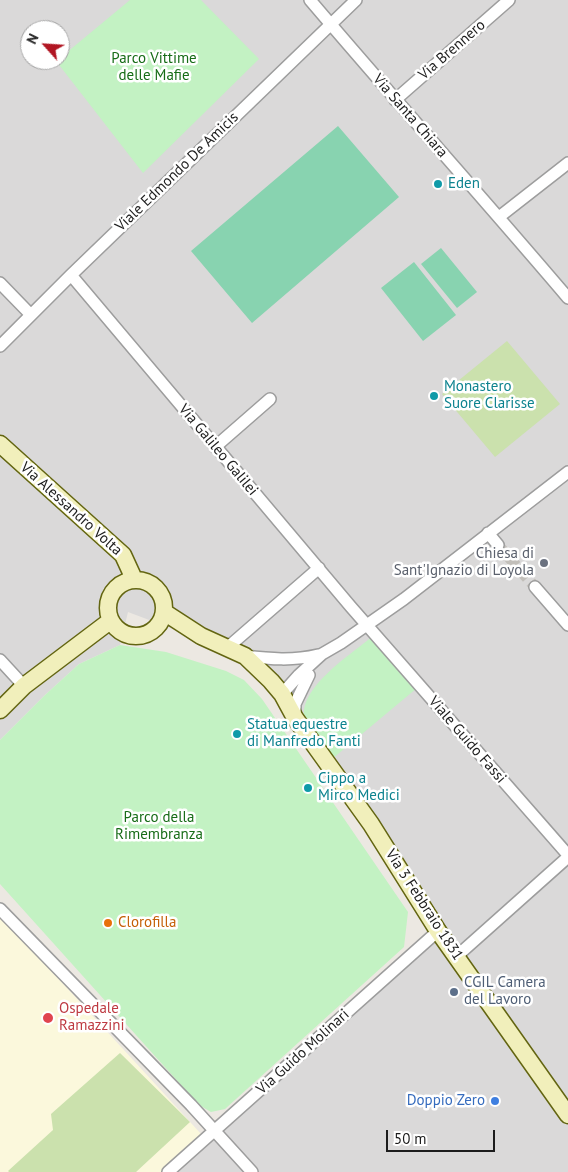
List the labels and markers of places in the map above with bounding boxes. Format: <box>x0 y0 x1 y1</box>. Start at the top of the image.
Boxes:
place label: Eden <box>448 175 480 193</box>
marker: Eden <box>432 178 444 190</box>
place label: Monastero Suore Clarisse <box>444 378 535 413</box>
marker: Monastero Suore Clarisse <box>428 390 440 402</box>
place label: Chiesa di Sant'Ignazio di Loyola <box>394 545 534 580</box>
marker: Chiesa di Sant'Ignazio di Loyola <box>538 557 550 569</box>
place label: Statua equestre di Manfredo Fanti <box>247 716 361 751</box>
marker: Statua equestre di Manfredo Fanti <box>231 728 243 740</box>
place label: Cippo a Mirco Medici <box>318 770 400 805</box>
marker: Cippo a Mirco Medici <box>302 782 314 794</box>
place label: Clorofilla <box>118 914 176 932</box>
marker: Clorofilla <box>102 917 114 929</box>
place label: CGIL Camera del Lavoro <box>464 974 546 1009</box>
marker: CGIL Camera del Lavoro <box>448 986 460 998</box>
place label: Ospedale Ramazzini <box>59 1000 124 1035</box>
marker: Ospedale Ramazzini <box>41 1011 55 1025</box>
place label: Doppio Zero <box>407 1092 485 1110</box>
marker: Doppio Zero <box>489 1095 501 1107</box>

